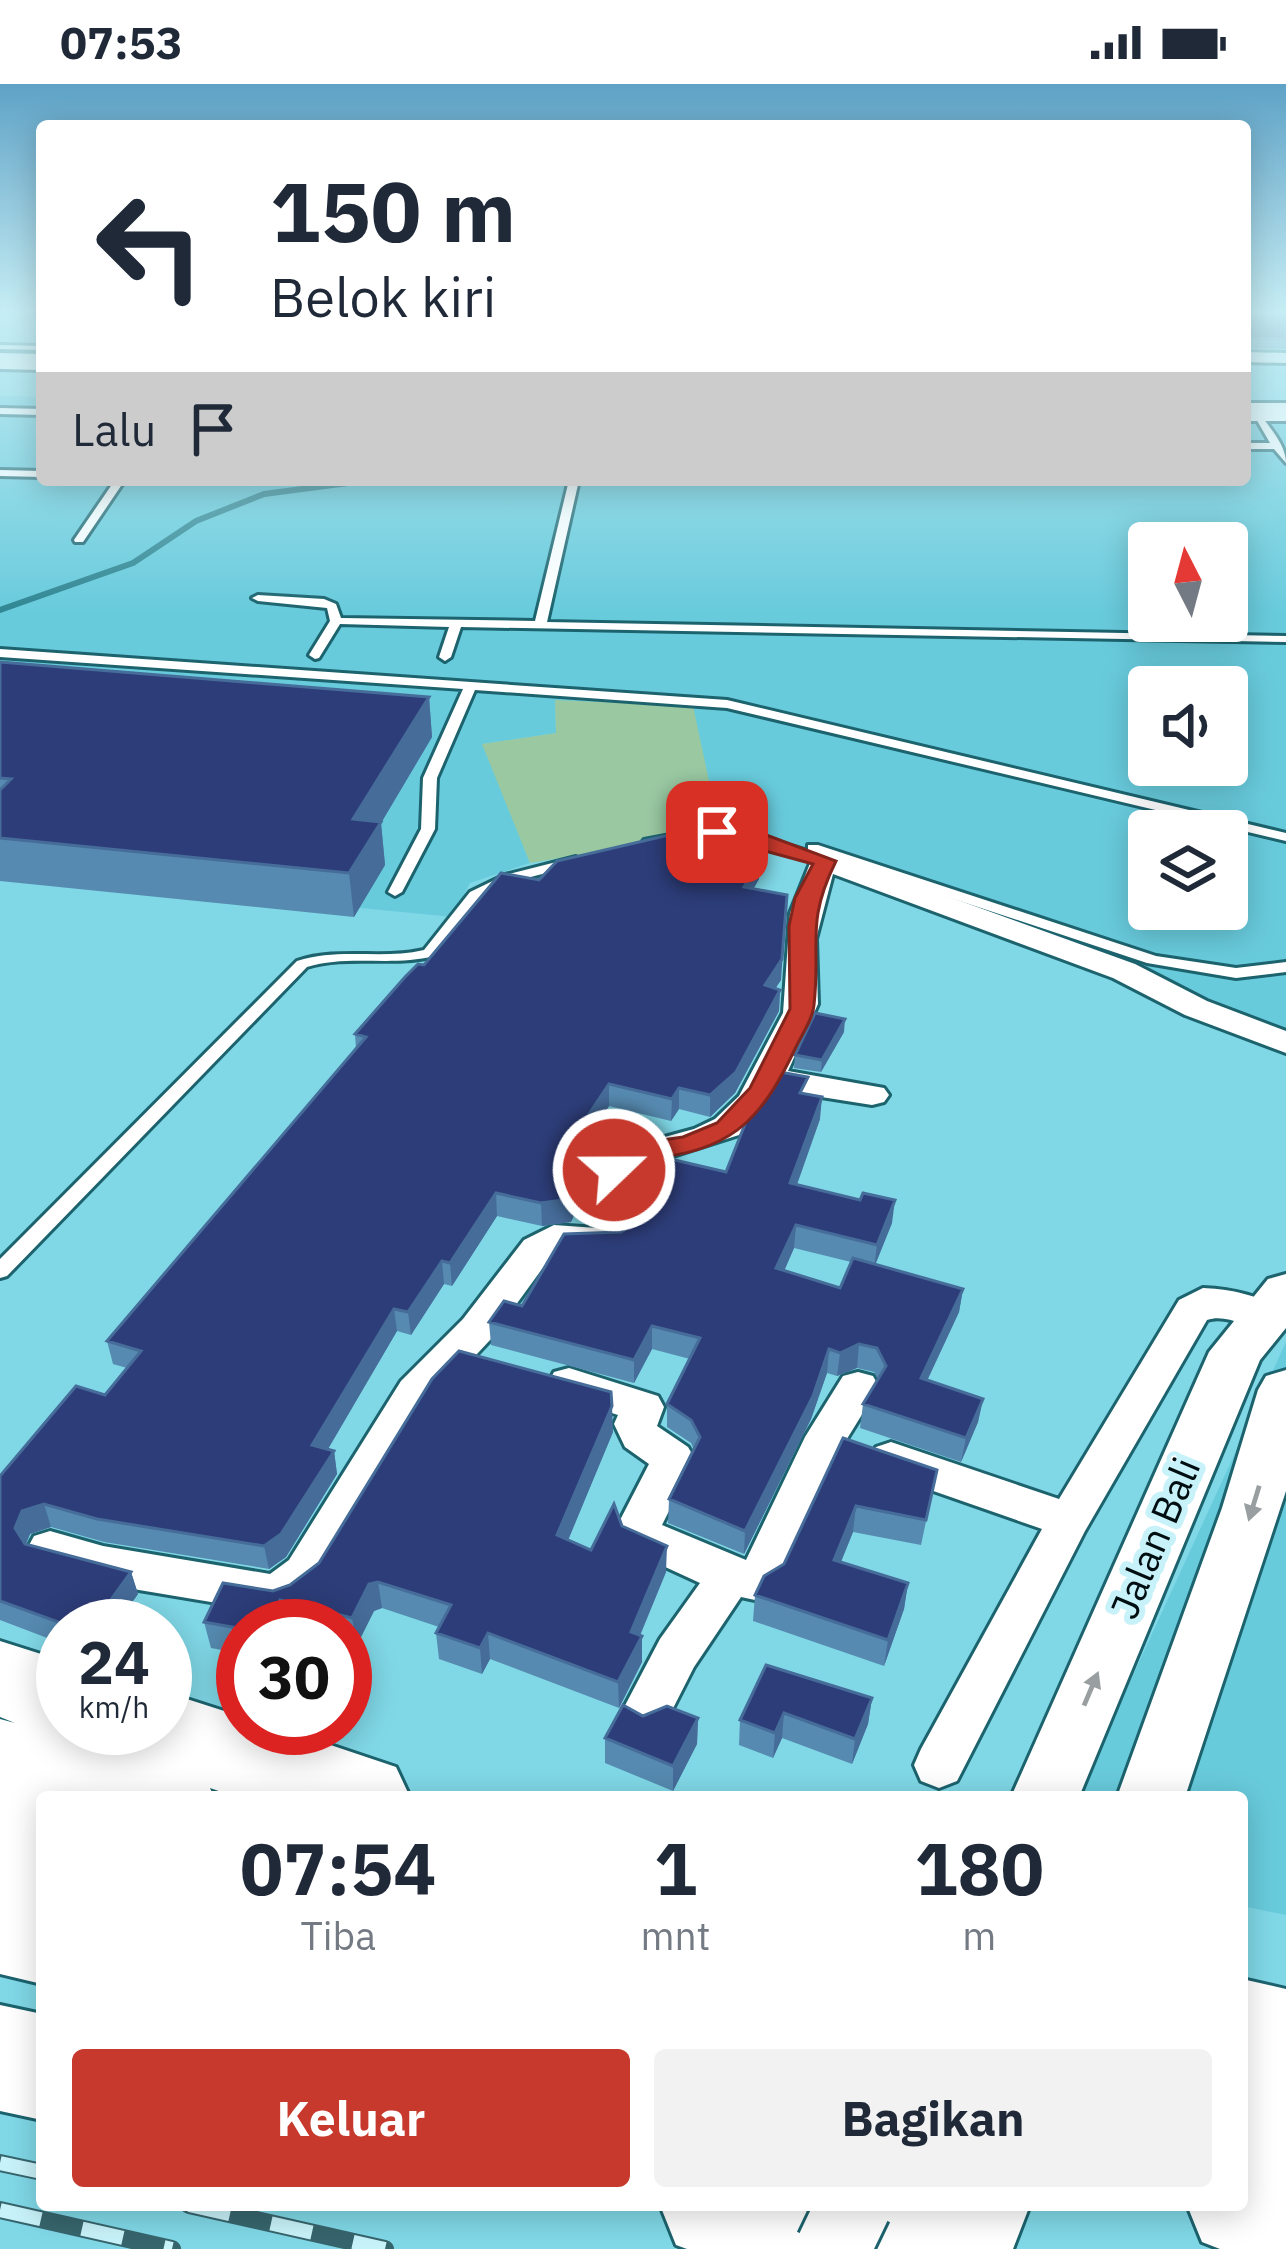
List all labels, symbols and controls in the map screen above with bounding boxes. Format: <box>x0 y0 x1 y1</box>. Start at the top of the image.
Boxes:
text: 07:53 <box>60 13 183 71</box>
text: 150 m <box>270 156 516 265</box>
icon: left <box>72 168 228 324</box>
text: Belok kiri <box>270 262 496 332</box>
icon: arrive <box>180 396 246 462</box>
text: Lalu <box>72 400 156 458</box>
north arrow <box>1128 522 1248 642</box>
map controls <box>1128 522 1248 930</box>
button: sound <box>1128 666 1248 786</box>
pin <box>666 781 768 883</box>
icon: arrive <box>684 799 750 865</box>
button: layers <box>1128 810 1248 930</box>
position arrow <box>551 1107 677 1233</box>
street label: Jalan Bali <box>1098 1450 1211 1626</box>
one-way arrow <box>1243 1485 1262 1522</box>
speed limit sign: 30 <box>216 1599 372 1755</box>
text: 24 <box>78 1622 150 1701</box>
one-way arrow <box>1081 1672 1101 1707</box>
text: km/h <box>79 1687 149 1726</box>
text: 07:54 <box>240 1821 437 1915</box>
text: 1 <box>654 1821 697 1915</box>
text: 180 <box>914 1821 1044 1915</box>
text: Tiba <box>301 1910 376 1961</box>
text: mnt <box>641 1910 710 1961</box>
text: m <box>962 1910 996 1961</box>
button: Keluar <box>72 2049 630 2187</box>
button: Bagikan <box>654 2049 1212 2187</box>

